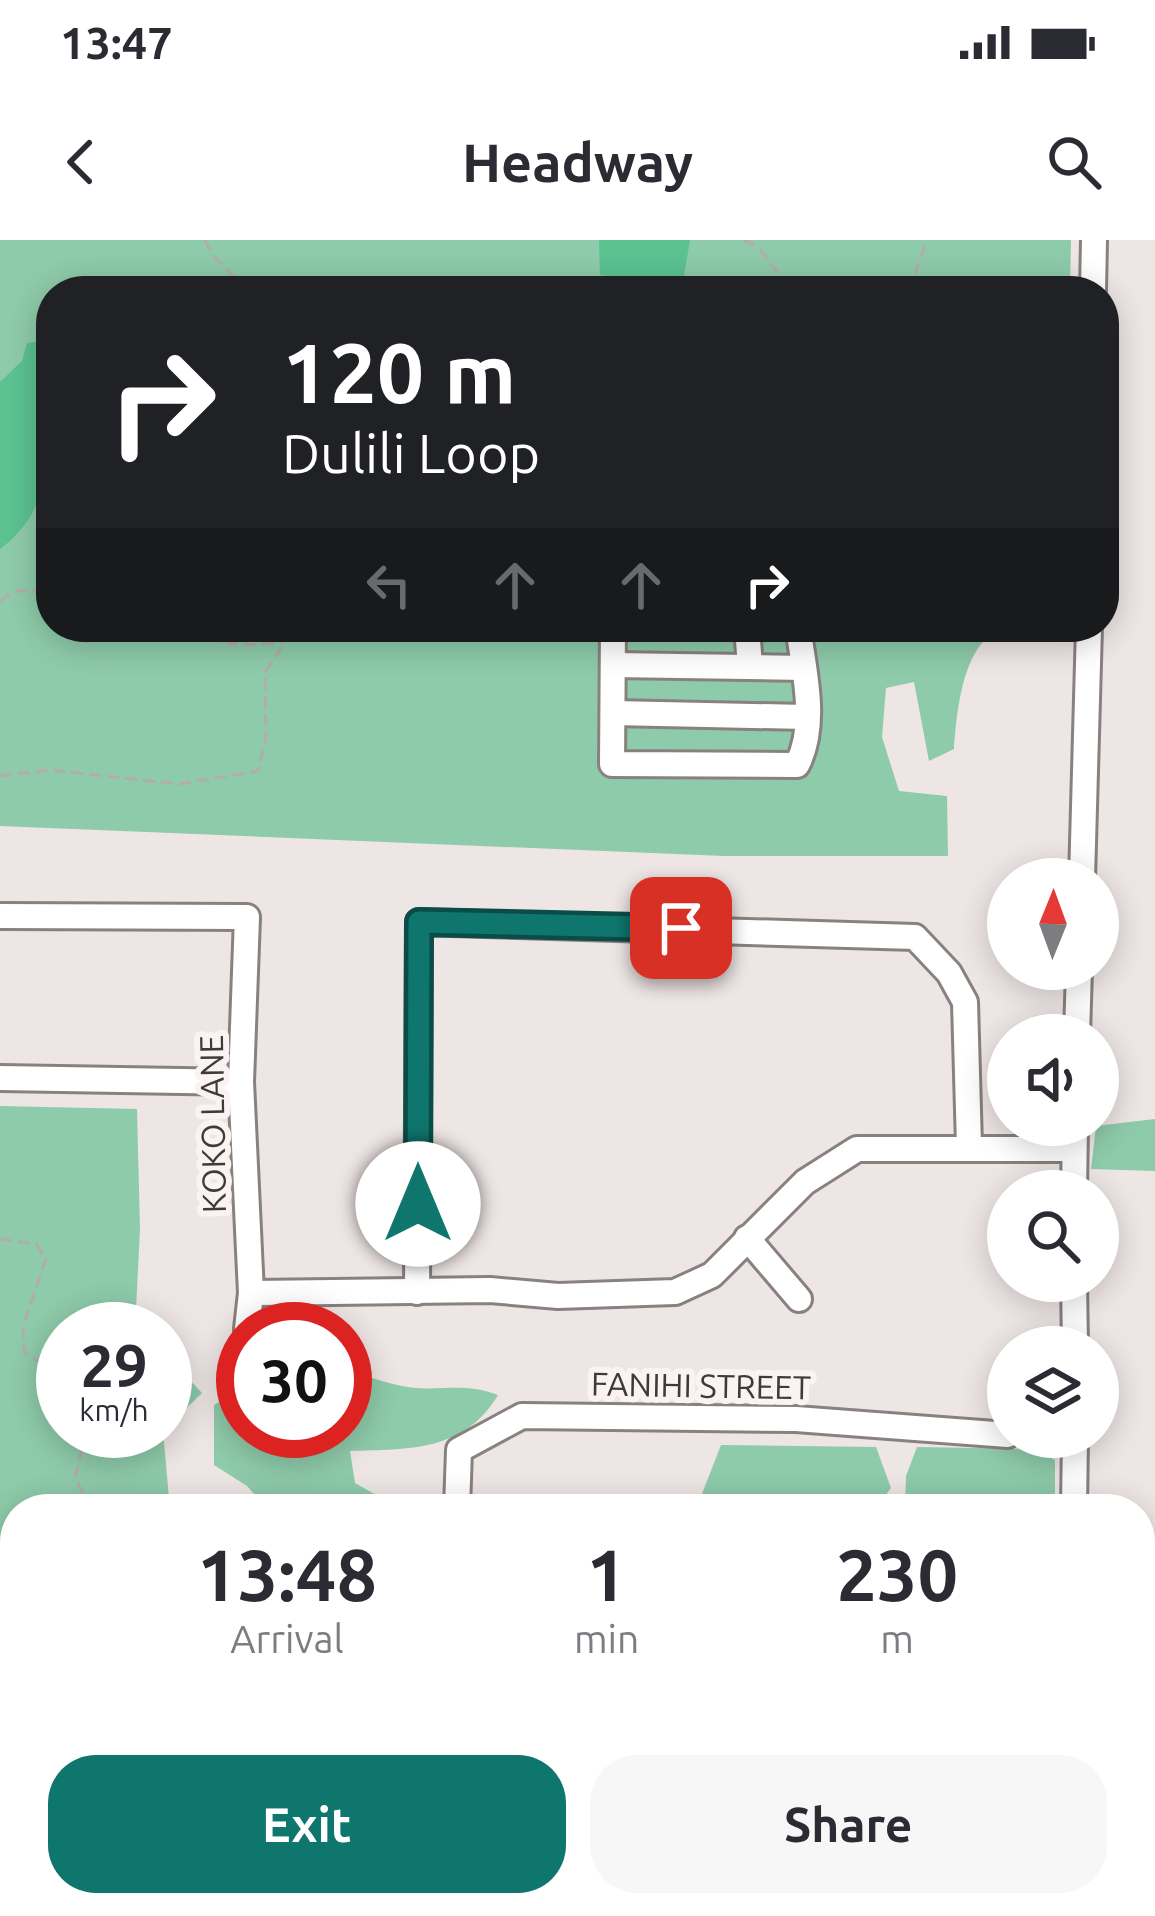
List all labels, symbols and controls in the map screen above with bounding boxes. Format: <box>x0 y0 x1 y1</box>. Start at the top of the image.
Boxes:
text: 13:47 <box>60 17 173 68</box>
icon: back <box>48 129 114 195</box>
icon: search <box>1041 129 1107 195</box>
text: Headway <box>462 132 693 192</box>
icon: right <box>84 324 240 480</box>
text: 120 m <box>282 325 516 419</box>
text: Dulili Loop <box>282 423 540 483</box>
icon: left <box>356 552 422 618</box>
icon: ahead <box>482 552 548 618</box>
icon: ahead <box>608 552 674 618</box>
icon: right <box>734 552 800 618</box>
north arrow <box>987 858 1119 990</box>
map controls <box>987 858 1119 1458</box>
pin <box>630 877 732 979</box>
icon: arrive <box>648 895 714 961</box>
button: sound <box>987 1014 1119 1146</box>
street label: KOKO LANE <box>192 1035 232 1213</box>
position arrow <box>355 1141 481 1267</box>
button: search <box>987 1170 1119 1302</box>
speed limit sign: 30 <box>216 1302 372 1458</box>
button: layers <box>987 1326 1119 1458</box>
text: 29 <box>80 1331 148 1398</box>
street label: FANIHI STREET <box>591 1365 811 1405</box>
text: km/h <box>79 1393 149 1427</box>
text: 13:48 <box>197 1534 377 1615</box>
text: 1 <box>586 1534 627 1615</box>
text: 230 <box>836 1534 958 1615</box>
text: Arrival <box>230 1617 344 1660</box>
text: min <box>574 1617 639 1660</box>
text: m <box>880 1617 914 1660</box>
button: Exit <box>48 1755 566 1893</box>
button: Share <box>590 1755 1107 1893</box>

